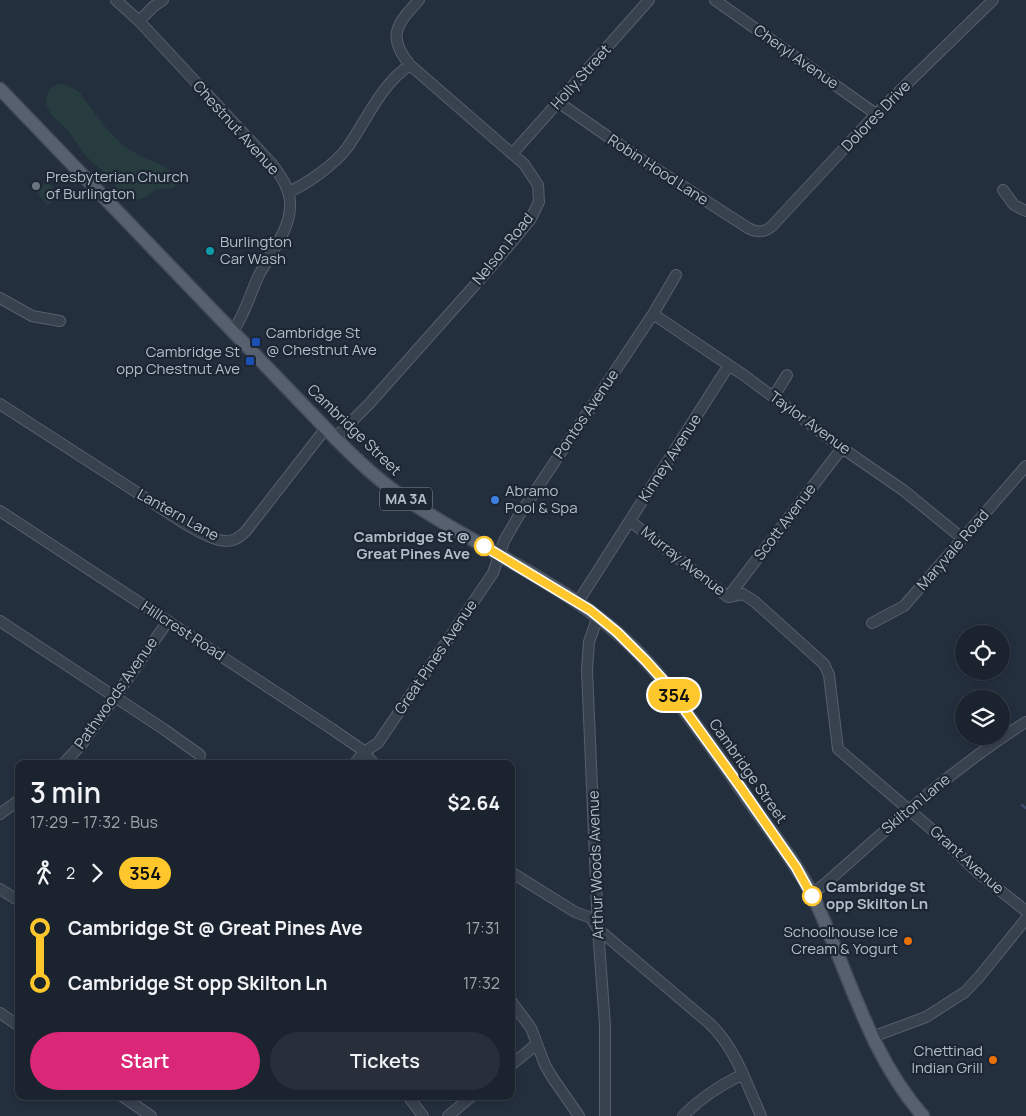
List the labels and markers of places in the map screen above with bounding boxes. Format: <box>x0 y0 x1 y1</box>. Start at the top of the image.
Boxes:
place label: Presbyterian Church of Burlington <box>46 166 189 204</box>
marker: Presbyterian Church of Burlington <box>30 180 42 192</box>
place label: Burlington Car Wash <box>220 231 292 269</box>
marker: Burlington Car Wash <box>204 245 216 257</box>
place label: Cambridge St @ Chestnut Ave <box>266 322 377 360</box>
marker: Cambridge St @ Chestnut Ave <box>250 336 262 348</box>
place label: Cambridge St opp Chestnut Ave <box>116 341 240 379</box>
marker: Cambridge St opp Chestnut Ave <box>244 355 256 367</box>
place label: Abramo Pool & Spa <box>505 480 578 518</box>
marker: Abramo Pool & Spa <box>489 494 501 506</box>
place label: Cambridge St @ Great Pines Ave <box>354 526 470 564</box>
marker: Cambridge St @ Great Pines Ave <box>474 536 494 556</box>
place label: Cambridge St opp Skilton Ln <box>826 876 928 914</box>
marker: Cambridge St opp Skilton Ln <box>802 886 822 906</box>
place label: Schoolhouse Ice Cream & Yogurt <box>784 921 898 959</box>
marker: Schoolhouse Ice Cream & Yogurt <box>902 935 914 947</box>
place label: Chettinad Indian Grill <box>912 1040 983 1078</box>
marker: Chettinad Indian Grill <box>987 1054 999 1066</box>

